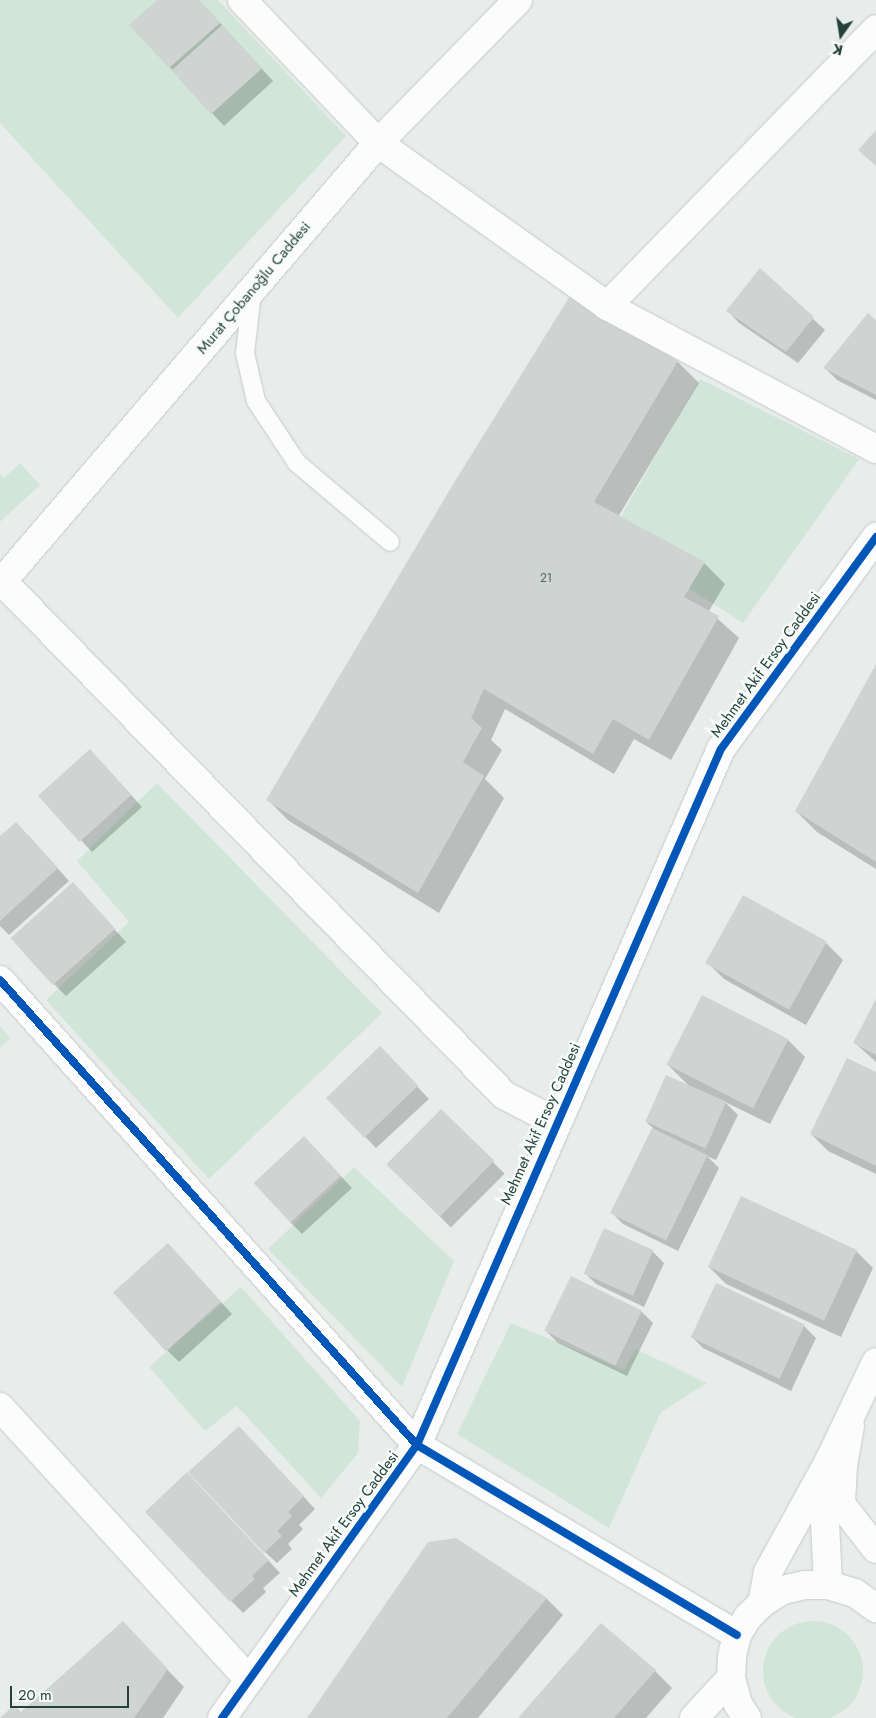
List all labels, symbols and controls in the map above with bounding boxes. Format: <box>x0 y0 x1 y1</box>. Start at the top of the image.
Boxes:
north arrow <box>816 10 866 60</box>
text: K <box>831 39 845 60</box>
street label: Murat Çobanoğlu Caddesi <box>193 218 315 358</box>
house number: 21 <box>540 572 552 586</box>
street label: Mehmet Akif Ersoy Caddesi <box>707 589 825 741</box>
street label: Mehmet Akif Ersoy Caddesi <box>497 1040 585 1208</box>
street label: Mehmet Akif Ersoy Caddesi <box>285 1448 403 1600</box>
scale bar <box>12 1676 131 1708</box>
text: 20 m <box>18 1684 52 1706</box>

